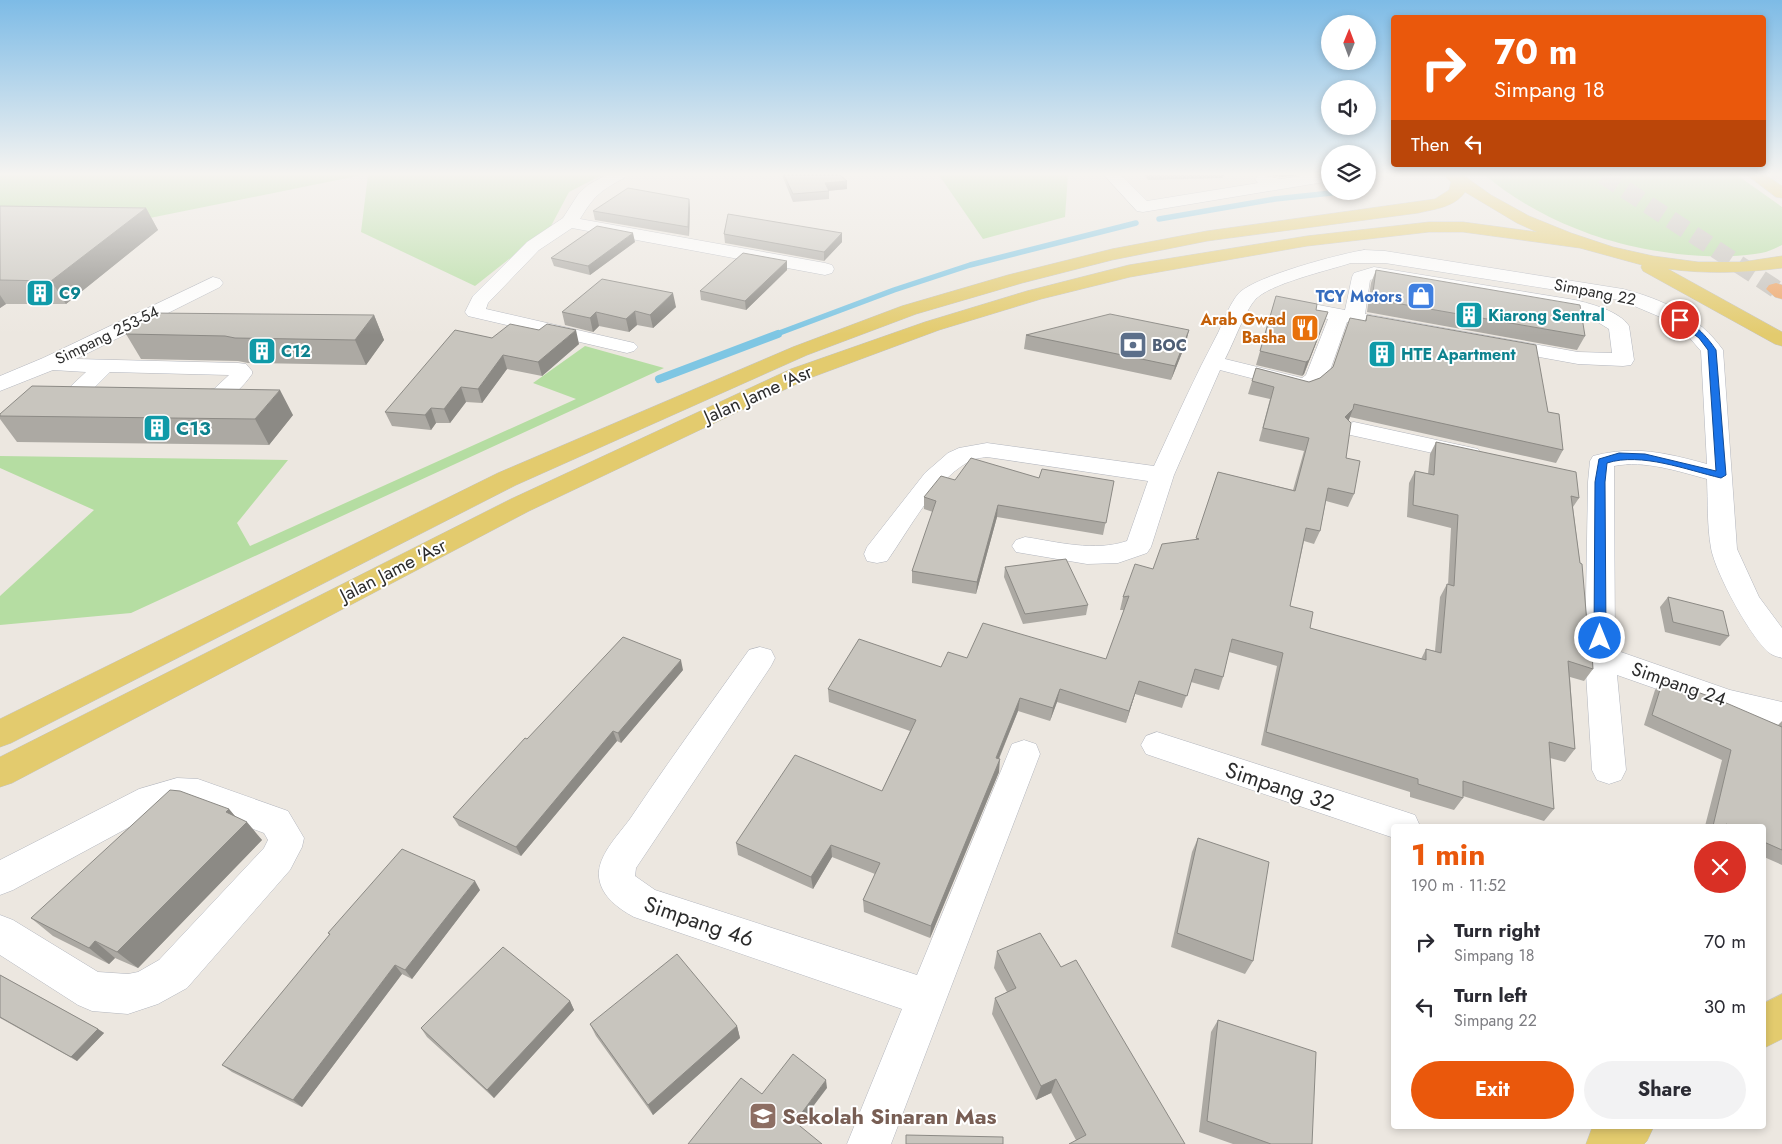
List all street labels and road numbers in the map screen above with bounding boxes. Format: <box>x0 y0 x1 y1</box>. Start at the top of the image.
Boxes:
street label: Simpang 22 <box>1552 273 1638 311</box>
street label: Simpang 253-54 <box>51 300 163 370</box>
street label: Jalan Jame 'Asr <box>697 358 817 431</box>
street label: Jalan Jame 'Asr <box>332 531 451 610</box>
street label: Simpang 24 <box>1628 655 1730 713</box>
street label: Simpang 32 <box>1221 753 1339 819</box>
street label: Simpang 46 <box>640 887 758 955</box>

